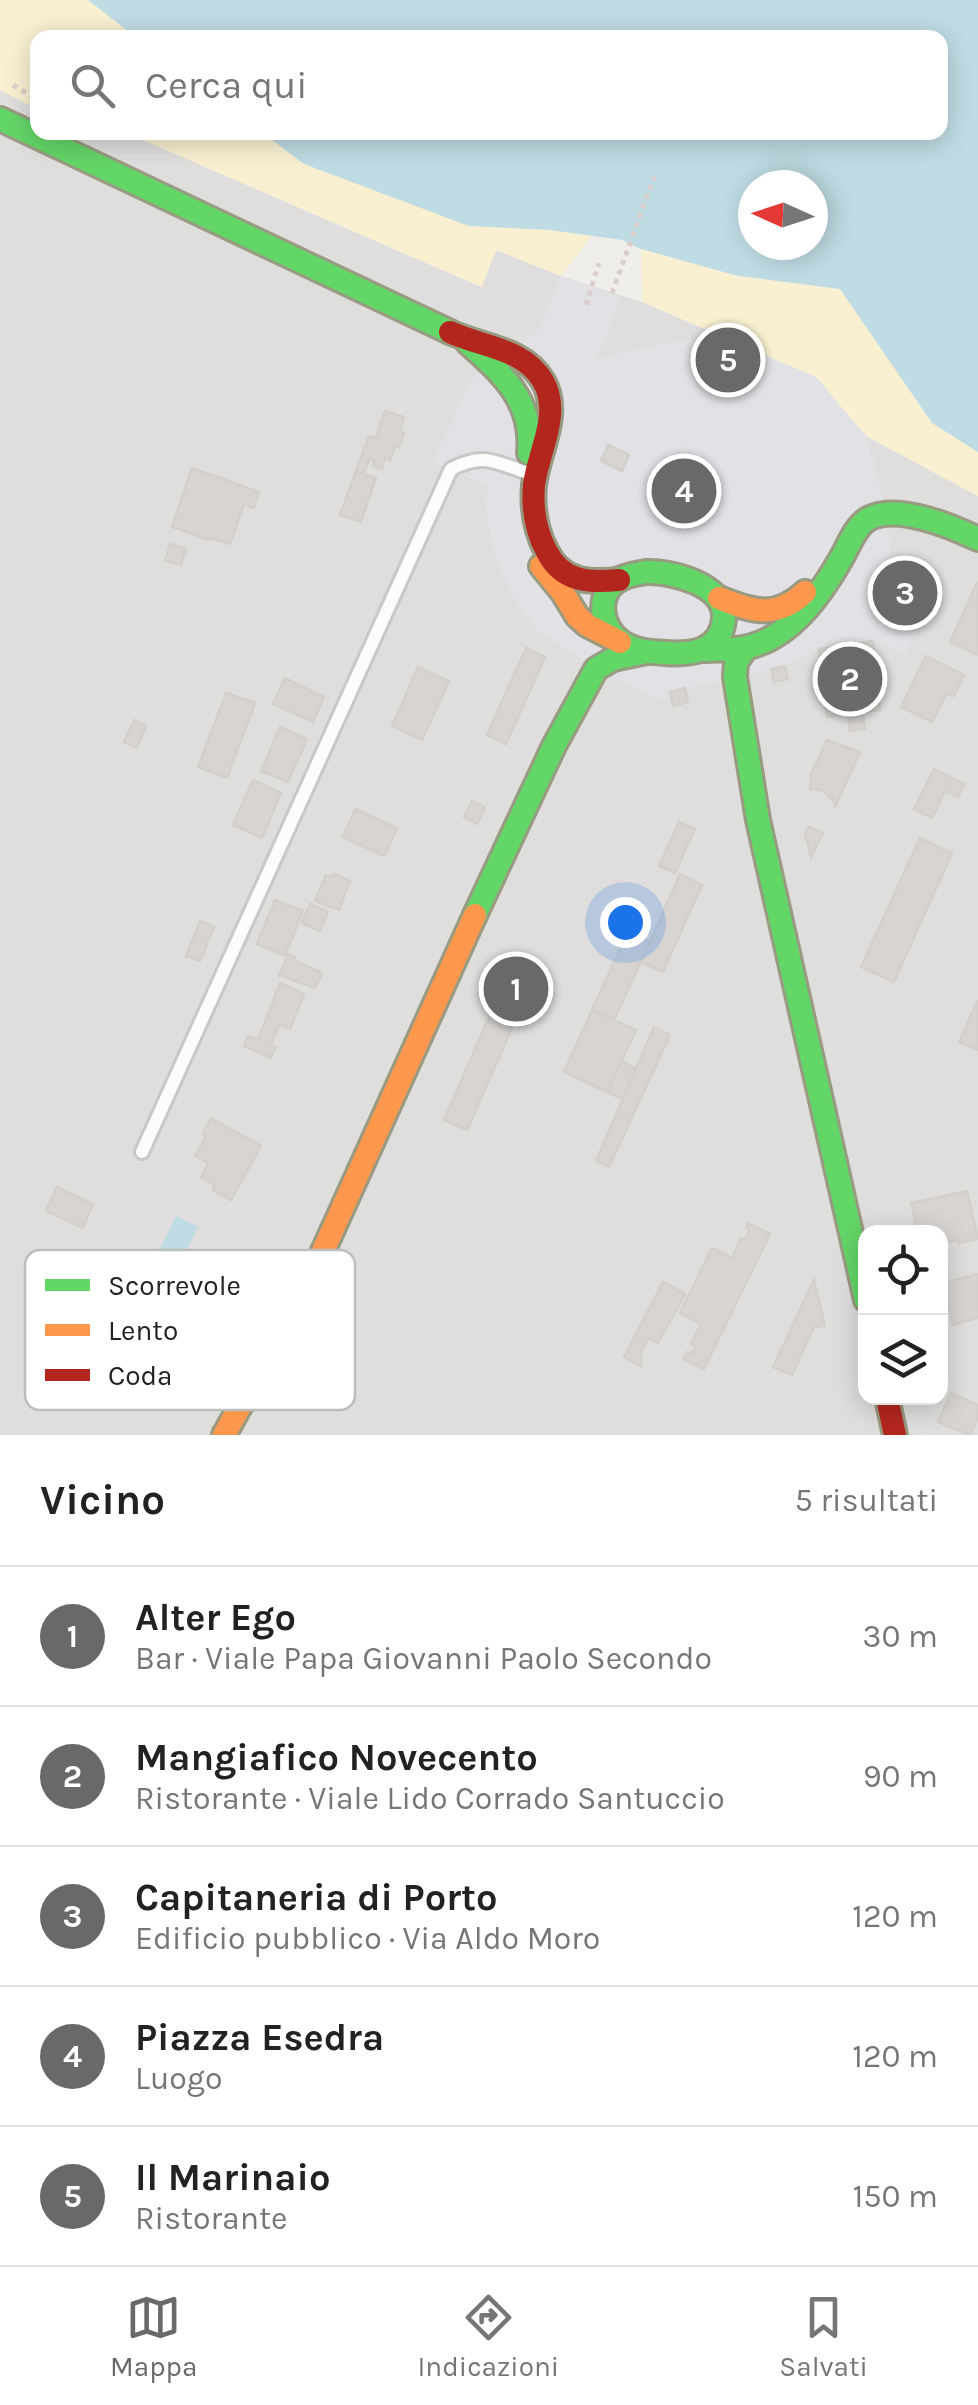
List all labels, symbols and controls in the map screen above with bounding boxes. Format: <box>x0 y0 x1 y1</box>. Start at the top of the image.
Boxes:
search box <box>30 30 948 140</box>
icon: search <box>65 58 120 113</box>
text: Cerca qui <box>145 63 308 108</box>
north arrow <box>738 170 828 260</box>
pin: 5 <box>696 322 760 398</box>
pin: 4 <box>652 454 716 528</box>
pin: 3 <box>872 556 938 630</box>
pin: 2 <box>818 642 882 716</box>
your location <box>600 897 651 948</box>
pin: 1 <box>484 952 548 1026</box>
map controls <box>858 1225 948 1405</box>
button: locate <box>858 1225 948 1315</box>
legend <box>25 1250 355 1410</box>
text: Scorrevole <box>108 1269 241 1302</box>
text: Lento <box>108 1314 178 1347</box>
button: layers <box>858 1315 948 1405</box>
text: Coda <box>108 1359 172 1392</box>
text: Vicino <box>40 1475 165 1525</box>
text: 5 risultati <box>795 1482 938 1519</box>
text: Alter Ego <box>135 1595 296 1640</box>
text: 1 <box>67 1618 78 1655</box>
text: 30 m <box>863 1618 938 1655</box>
text: Bar · Viale Papa Giovanni Paolo Secondo <box>135 1640 712 1677</box>
text: Mangiafico Novecento <box>135 1735 538 1780</box>
text: 2 <box>63 1758 82 1795</box>
text: 90 m <box>863 1758 938 1795</box>
text: Ristorante · Viale Lido Corrado Santuccio <box>135 1780 725 1817</box>
text: Capitaneria di Porto <box>135 1875 498 1920</box>
text: 3 <box>63 1898 82 1935</box>
text: 120 m <box>852 1898 938 1935</box>
text: Edificio pubblico · Via Aldo Moro <box>135 1920 600 1957</box>
text: Piazza Esedra <box>135 2015 384 2060</box>
text: 4 <box>63 2038 82 2075</box>
text: 120 m <box>852 2038 938 2075</box>
text: Luogo <box>135 2060 222 2097</box>
text: Il Marinaio <box>135 2155 330 2200</box>
text: 5 <box>63 2178 82 2215</box>
text: 150 m <box>853 2178 938 2215</box>
text: Ristorante <box>135 2200 287 2237</box>
tab: Mappa <box>110 2290 197 2383</box>
tab: Indicazioni <box>417 2290 559 2383</box>
tab: Salvati <box>779 2290 868 2383</box>

